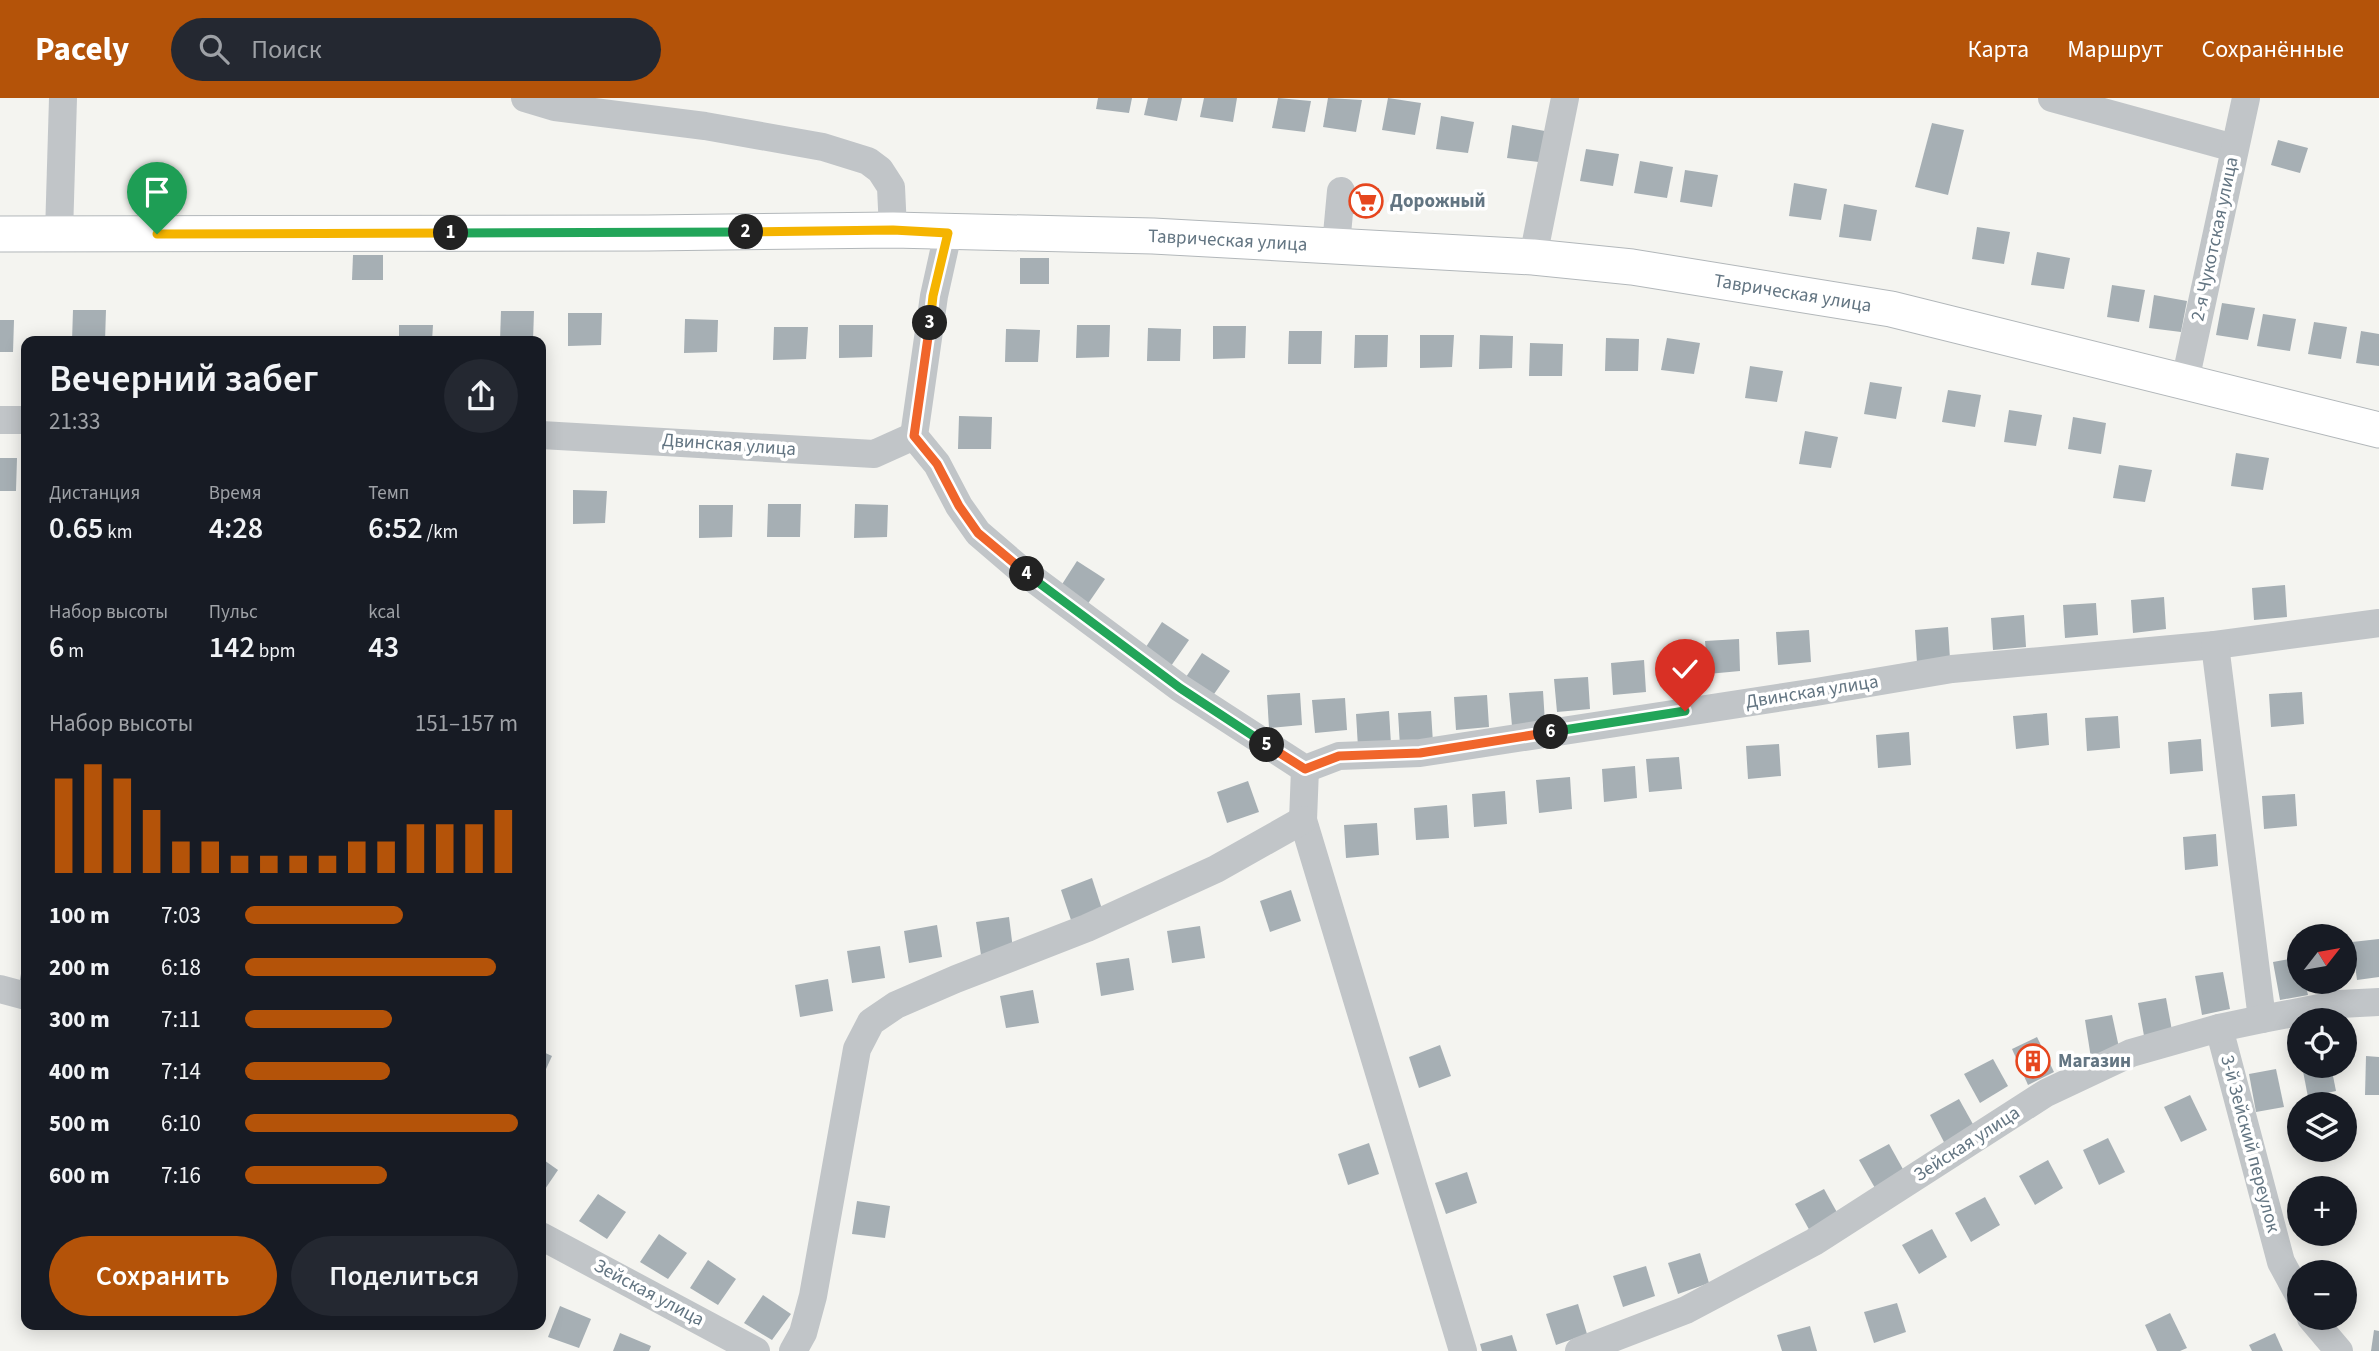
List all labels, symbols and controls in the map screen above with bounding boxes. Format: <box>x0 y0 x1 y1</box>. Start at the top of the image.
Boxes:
search box <box>171 18 661 81</box>
text: Pacely <box>35 26 129 73</box>
icon: search <box>195 30 233 68</box>
text: Поиск <box>251 31 322 68</box>
text: Карта <box>1968 32 2029 67</box>
text: Маршрут <box>2067 32 2163 67</box>
text: Сохранённые <box>2201 32 2344 67</box>
street label: 2-я Чукотская улица <box>2184 154 2246 324</box>
pin <box>127 162 187 234</box>
icon: arrive <box>138 173 176 211</box>
supermarket icon: Дорожный <box>1347 182 1385 220</box>
place label: Дорожный <box>1390 188 1486 215</box>
pin: 2 <box>728 214 764 250</box>
pin: 1 <box>434 216 468 250</box>
text: 2 <box>740 218 751 245</box>
text: 1 <box>445 219 456 246</box>
street label: Таврическая улица <box>1148 222 1308 258</box>
street label: Таврическая улица <box>1712 267 1874 319</box>
pin: 3 <box>912 306 948 341</box>
text: 3 <box>924 309 935 336</box>
text: Вечерний забег <box>49 352 318 406</box>
button: share <box>444 359 518 433</box>
text: 21:33 <box>49 405 100 438</box>
street label: Двинская улица <box>661 427 797 463</box>
text: Дистанция <box>49 480 140 507</box>
text: Время <box>209 480 262 507</box>
text: Темп <box>368 480 409 507</box>
text: 0.65 <box>49 507 103 550</box>
text: 4:28 <box>209 507 263 550</box>
text: 6:52 <box>368 507 423 550</box>
text: km <box>103 519 132 546</box>
text: /km <box>423 519 458 546</box>
pin: 4 <box>1010 556 1044 592</box>
text: 4 <box>1021 560 1032 587</box>
text: Набор высоты <box>49 599 168 626</box>
text: Пульс <box>209 599 258 626</box>
text: kcal <box>368 599 400 626</box>
text: 6 <box>49 626 64 669</box>
text: 142 <box>209 626 255 669</box>
text: 43 <box>368 626 399 669</box>
text: m <box>64 638 84 665</box>
text: bpm <box>255 638 295 665</box>
pin <box>1655 639 1715 711</box>
icon: check <box>1666 650 1704 688</box>
street label: Двинская улица <box>1744 668 1880 716</box>
text: Набор высоты <box>49 707 193 740</box>
text: 151–157 m <box>415 707 518 740</box>
pin: 6 <box>1534 714 1568 750</box>
text: 6 <box>1545 718 1556 745</box>
pin: 5 <box>1250 728 1284 762</box>
text: 5 <box>1261 731 1272 758</box>
text: 100 m <box>49 899 110 932</box>
text: 7:03 <box>161 899 201 932</box>
north arrow <box>2287 924 2357 994</box>
map controls <box>2287 924 2357 1330</box>
text: 200 m <box>49 951 110 984</box>
text: 6:18 <box>161 951 201 984</box>
text: 300 m <box>49 1003 110 1036</box>
text: 7:11 <box>161 1003 201 1036</box>
button: locate <box>2287 1008 2357 1078</box>
building icon: Магазин <box>2014 1042 2052 1080</box>
place label: Магазин <box>2058 1048 2131 1075</box>
street label: 3-й Зейский переулок <box>2213 1052 2287 1236</box>
text: 400 m <box>49 1055 110 1088</box>
text: 7:14 <box>161 1055 201 1088</box>
button: layers <box>2287 1092 2357 1162</box>
street label: Зейская улица <box>1909 1100 2025 1188</box>
text: 500 m <box>49 1107 110 1140</box>
text: 6:10 <box>161 1107 201 1140</box>
text: 600 m <box>49 1159 110 1192</box>
text: 7:16 <box>161 1159 201 1192</box>
button: + <box>2287 1176 2357 1246</box>
button: Сохранить <box>49 1236 277 1316</box>
button: Поделиться <box>291 1236 518 1316</box>
street label: Зейская улица <box>589 1253 709 1333</box>
button: − <box>2287 1260 2357 1330</box>

